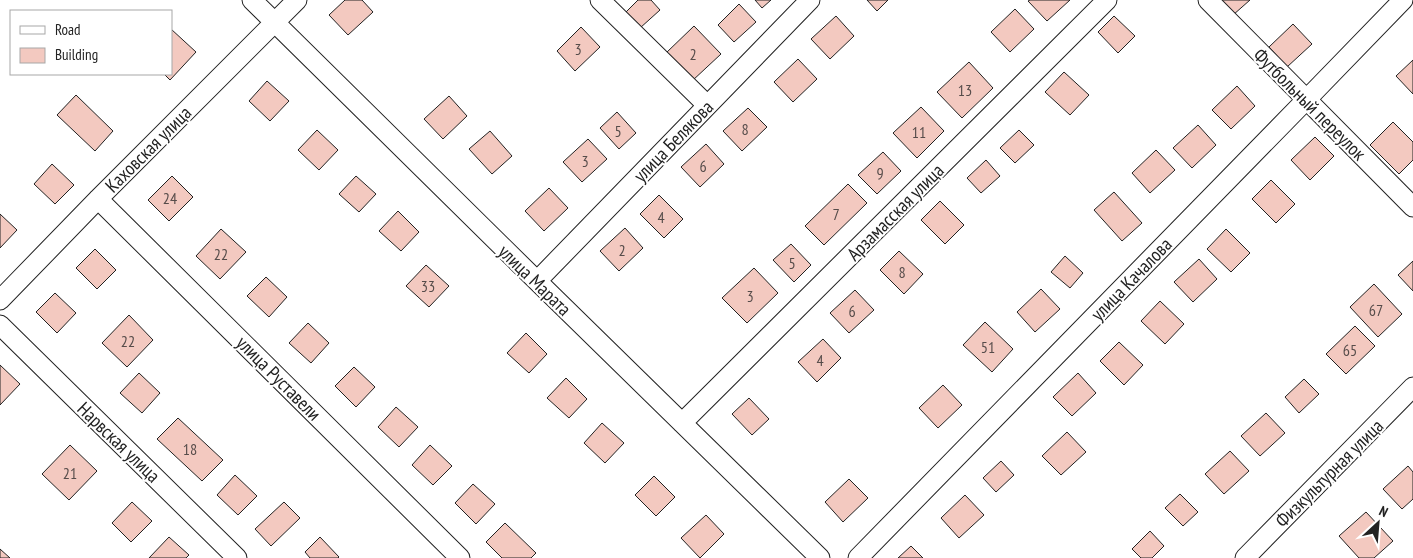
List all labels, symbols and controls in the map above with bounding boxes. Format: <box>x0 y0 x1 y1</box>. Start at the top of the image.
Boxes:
legend <box>10 10 172 75</box>
text: Road <box>55 20 81 39</box>
house number: 3 <box>574 39 582 59</box>
street label: Футбольный переулок <box>1249 43 1372 166</box>
house number: 2 <box>689 44 697 64</box>
text: Building <box>55 45 98 64</box>
house number: 13 <box>958 80 972 100</box>
street label: улица Белякова <box>628 95 718 187</box>
street label: Каховская улица <box>100 101 196 197</box>
house number: 8 <box>741 119 749 139</box>
house number: 5 <box>614 121 622 141</box>
house number: 11 <box>912 122 926 142</box>
house number: 3 <box>581 151 589 171</box>
house number: 6 <box>699 156 707 176</box>
street label: Арзамасская улица <box>841 158 949 266</box>
house number: 9 <box>876 163 884 183</box>
house number: 24 <box>163 188 177 208</box>
house number: 7 <box>832 204 840 224</box>
house number: 4 <box>657 207 665 227</box>
street label: улица Качалова <box>1085 232 1177 326</box>
street label: улица Марата <box>493 239 577 321</box>
house number: 2 <box>618 240 626 260</box>
house number: 22 <box>214 244 228 264</box>
house number: 5 <box>788 253 796 273</box>
house number: 8 <box>898 262 906 282</box>
house number: 33 <box>421 276 435 296</box>
house number: 3 <box>746 286 754 306</box>
house number: 67 <box>1369 300 1383 320</box>
house number: 6 <box>848 301 856 321</box>
house number: 22 <box>121 331 135 351</box>
street label: улица Руставели <box>232 331 326 425</box>
house number: 51 <box>981 337 995 357</box>
house number: 65 <box>1343 340 1357 360</box>
house number: 4 <box>816 350 824 370</box>
street label: Нарвская улица <box>73 397 165 487</box>
street label: Физкультурная улица <box>1270 414 1388 532</box>
house number: 18 <box>183 439 197 459</box>
house number: 21 <box>63 463 77 483</box>
north arrow <box>1353 498 1403 548</box>
text: N <box>1376 502 1391 521</box>

